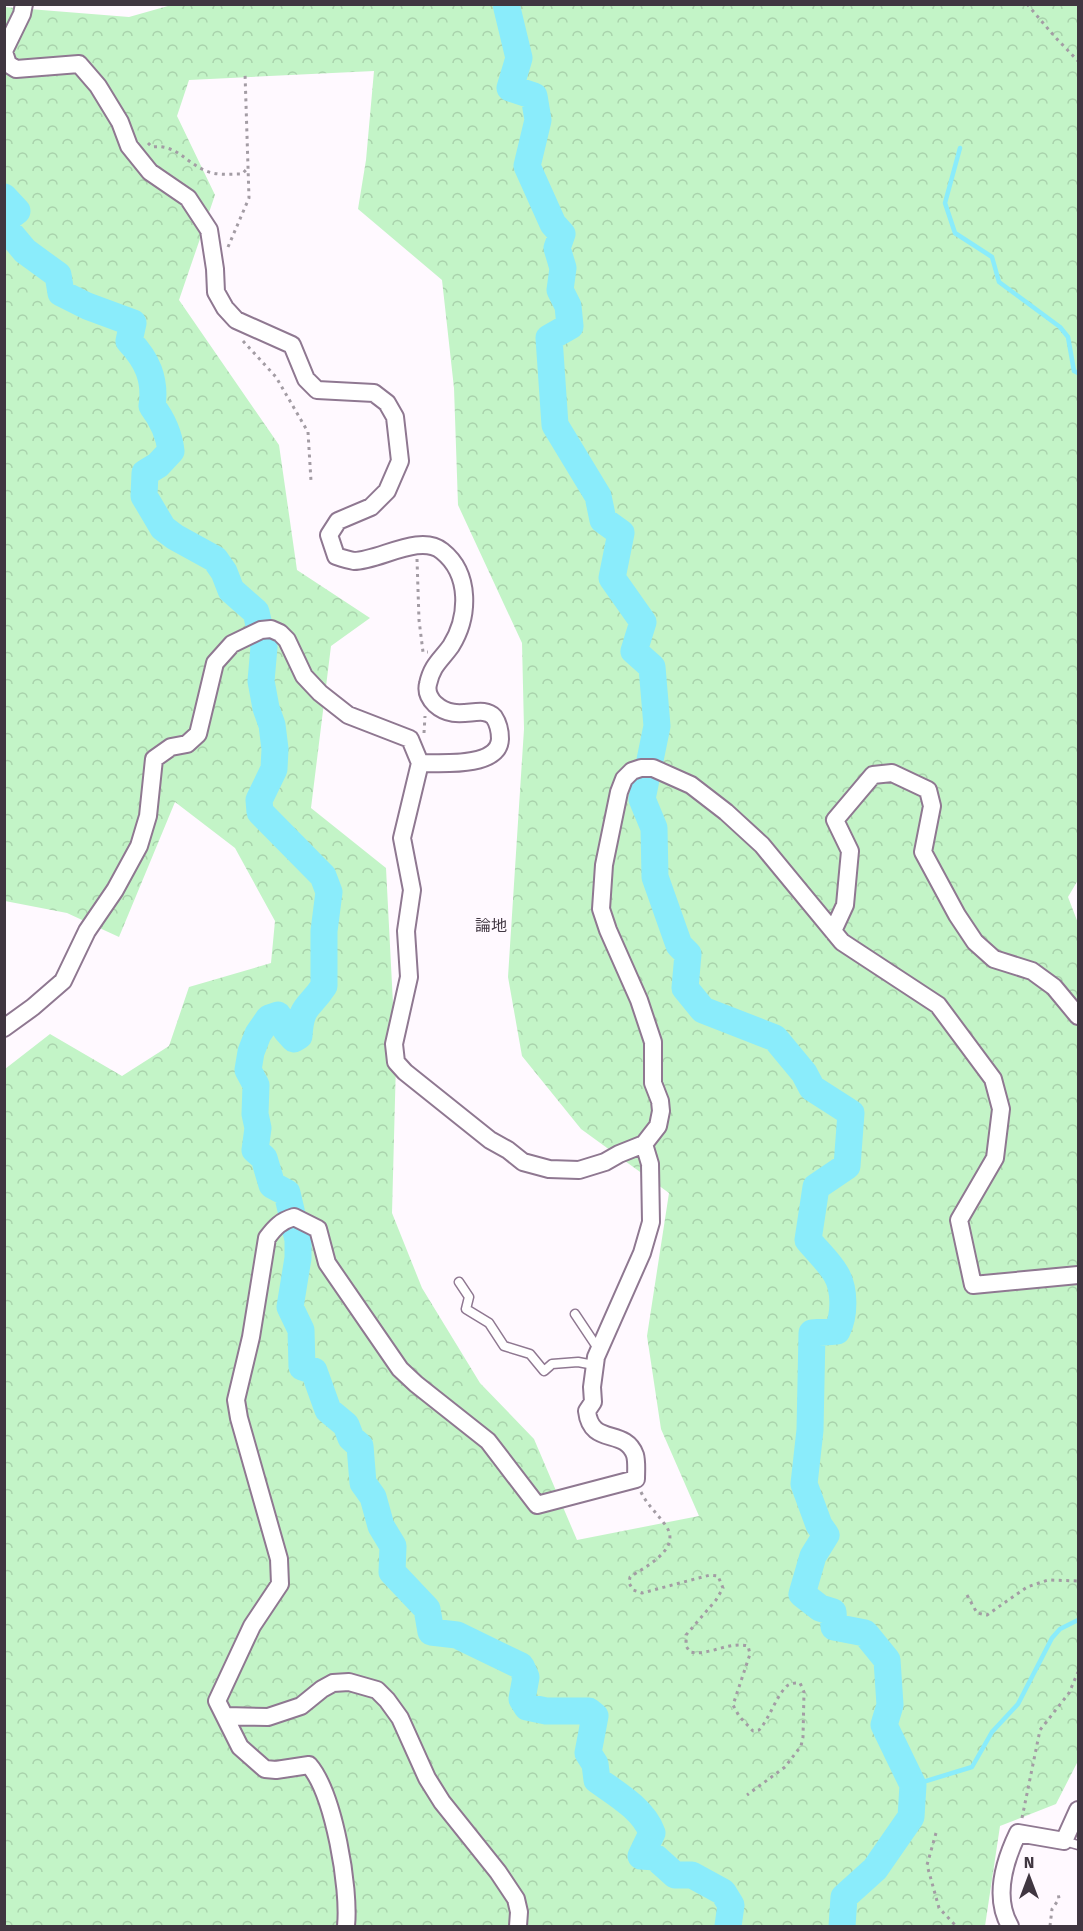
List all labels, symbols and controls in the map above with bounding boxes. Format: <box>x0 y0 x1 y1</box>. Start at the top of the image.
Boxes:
district label: 論地 <box>475 916 507 935</box>
north arrow <box>999 1847 1059 1907</box>
text: N <box>1024 1853 1034 1872</box>

